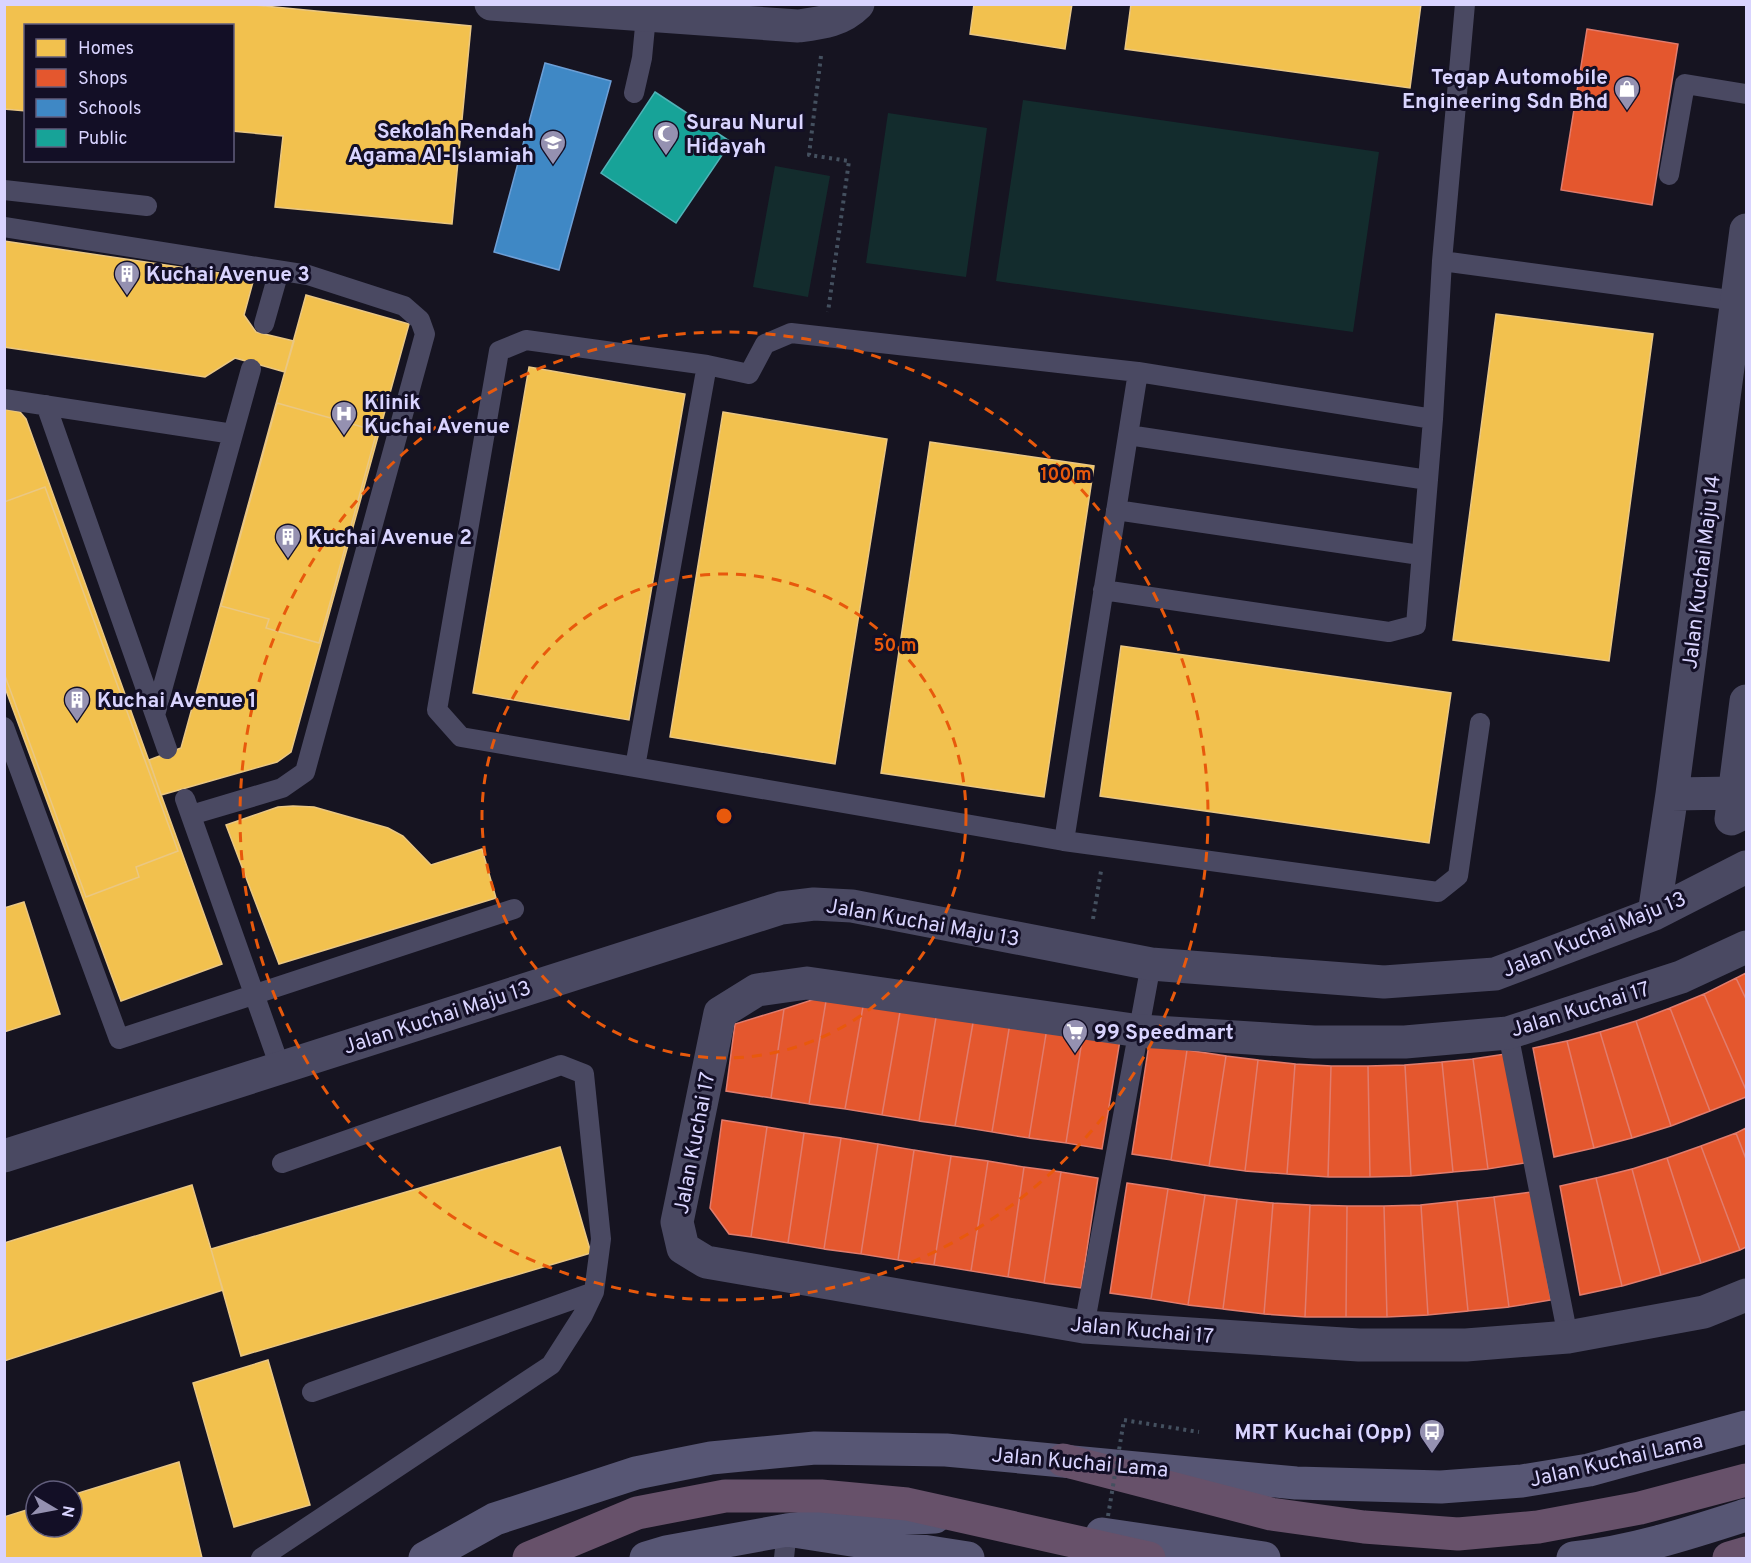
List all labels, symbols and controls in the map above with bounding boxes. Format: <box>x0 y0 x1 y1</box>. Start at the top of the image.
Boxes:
legend <box>24 24 234 162</box>
text: Homes <box>78 38 134 61</box>
place label: Tegap Automobile Engineering Sdn Bhd <box>1402 65 1608 116</box>
text: Shops <box>78 68 128 91</box>
shop icon: Tegap Automobile Engineering Sdn Bhd <box>1612 74 1642 112</box>
text: Schools <box>78 98 141 121</box>
place label: Surau Nurul Hidayah <box>686 110 804 161</box>
place label: Sekolah Rendah Agama Al-Islamiah <box>348 119 534 170</box>
mosque icon: Surau Nurul Hidayah <box>651 119 681 157</box>
text: Public <box>78 128 128 151</box>
school or university icon: Sekolah Rendah Agama Al-Islamiah <box>538 128 568 166</box>
building icon: Kuchai Avenue 3 <box>112 259 142 297</box>
place label: Kuchai Avenue 3 <box>146 262 310 289</box>
place label: Klinik Kuchai Avenue <box>364 390 510 441</box>
hospital icon: Klinik Kuchai Avenue <box>329 399 359 437</box>
text: 100 m <box>1040 464 1092 487</box>
street label: Jalan Kuchai Maju 14 <box>1677 473 1728 671</box>
building icon: Kuchai Avenue 2 <box>273 522 303 560</box>
place label: Kuchai Avenue 2 <box>308 525 472 552</box>
text: 50 m <box>873 635 917 658</box>
building icon: Kuchai Avenue 1 <box>62 685 92 723</box>
place label: Kuchai Avenue 1 <box>97 688 257 715</box>
centre of rings <box>714 806 734 826</box>
street label: Jalan Kuchai Maju 13 <box>1499 886 1690 985</box>
street label: Jalan Kuchai Maju 13 <box>824 893 1022 954</box>
street label: Jalan Kuchai Maju 13 <box>340 975 535 1062</box>
street label: Jalan Kuchai 17 <box>1508 976 1653 1044</box>
supermarket icon: 99 Speedmart <box>1060 1017 1090 1055</box>
place label: 99 Speedmart <box>1094 1020 1234 1047</box>
street label: Jalan Kuchai 17 <box>668 1070 722 1217</box>
street label: Jalan Kuchai 17 <box>1069 1312 1215 1351</box>
bus stop icon: MRT Kuchai (Opp) <box>1417 1417 1447 1455</box>
place label: MRT Kuchai (Opp) <box>1235 1420 1412 1447</box>
street label: Jalan Kuchai Lama <box>1527 1428 1706 1495</box>
street label: Jalan Kuchai Lama <box>990 1442 1169 1485</box>
north arrow <box>24 1479 84 1539</box>
text: N <box>56 1504 78 1519</box>

